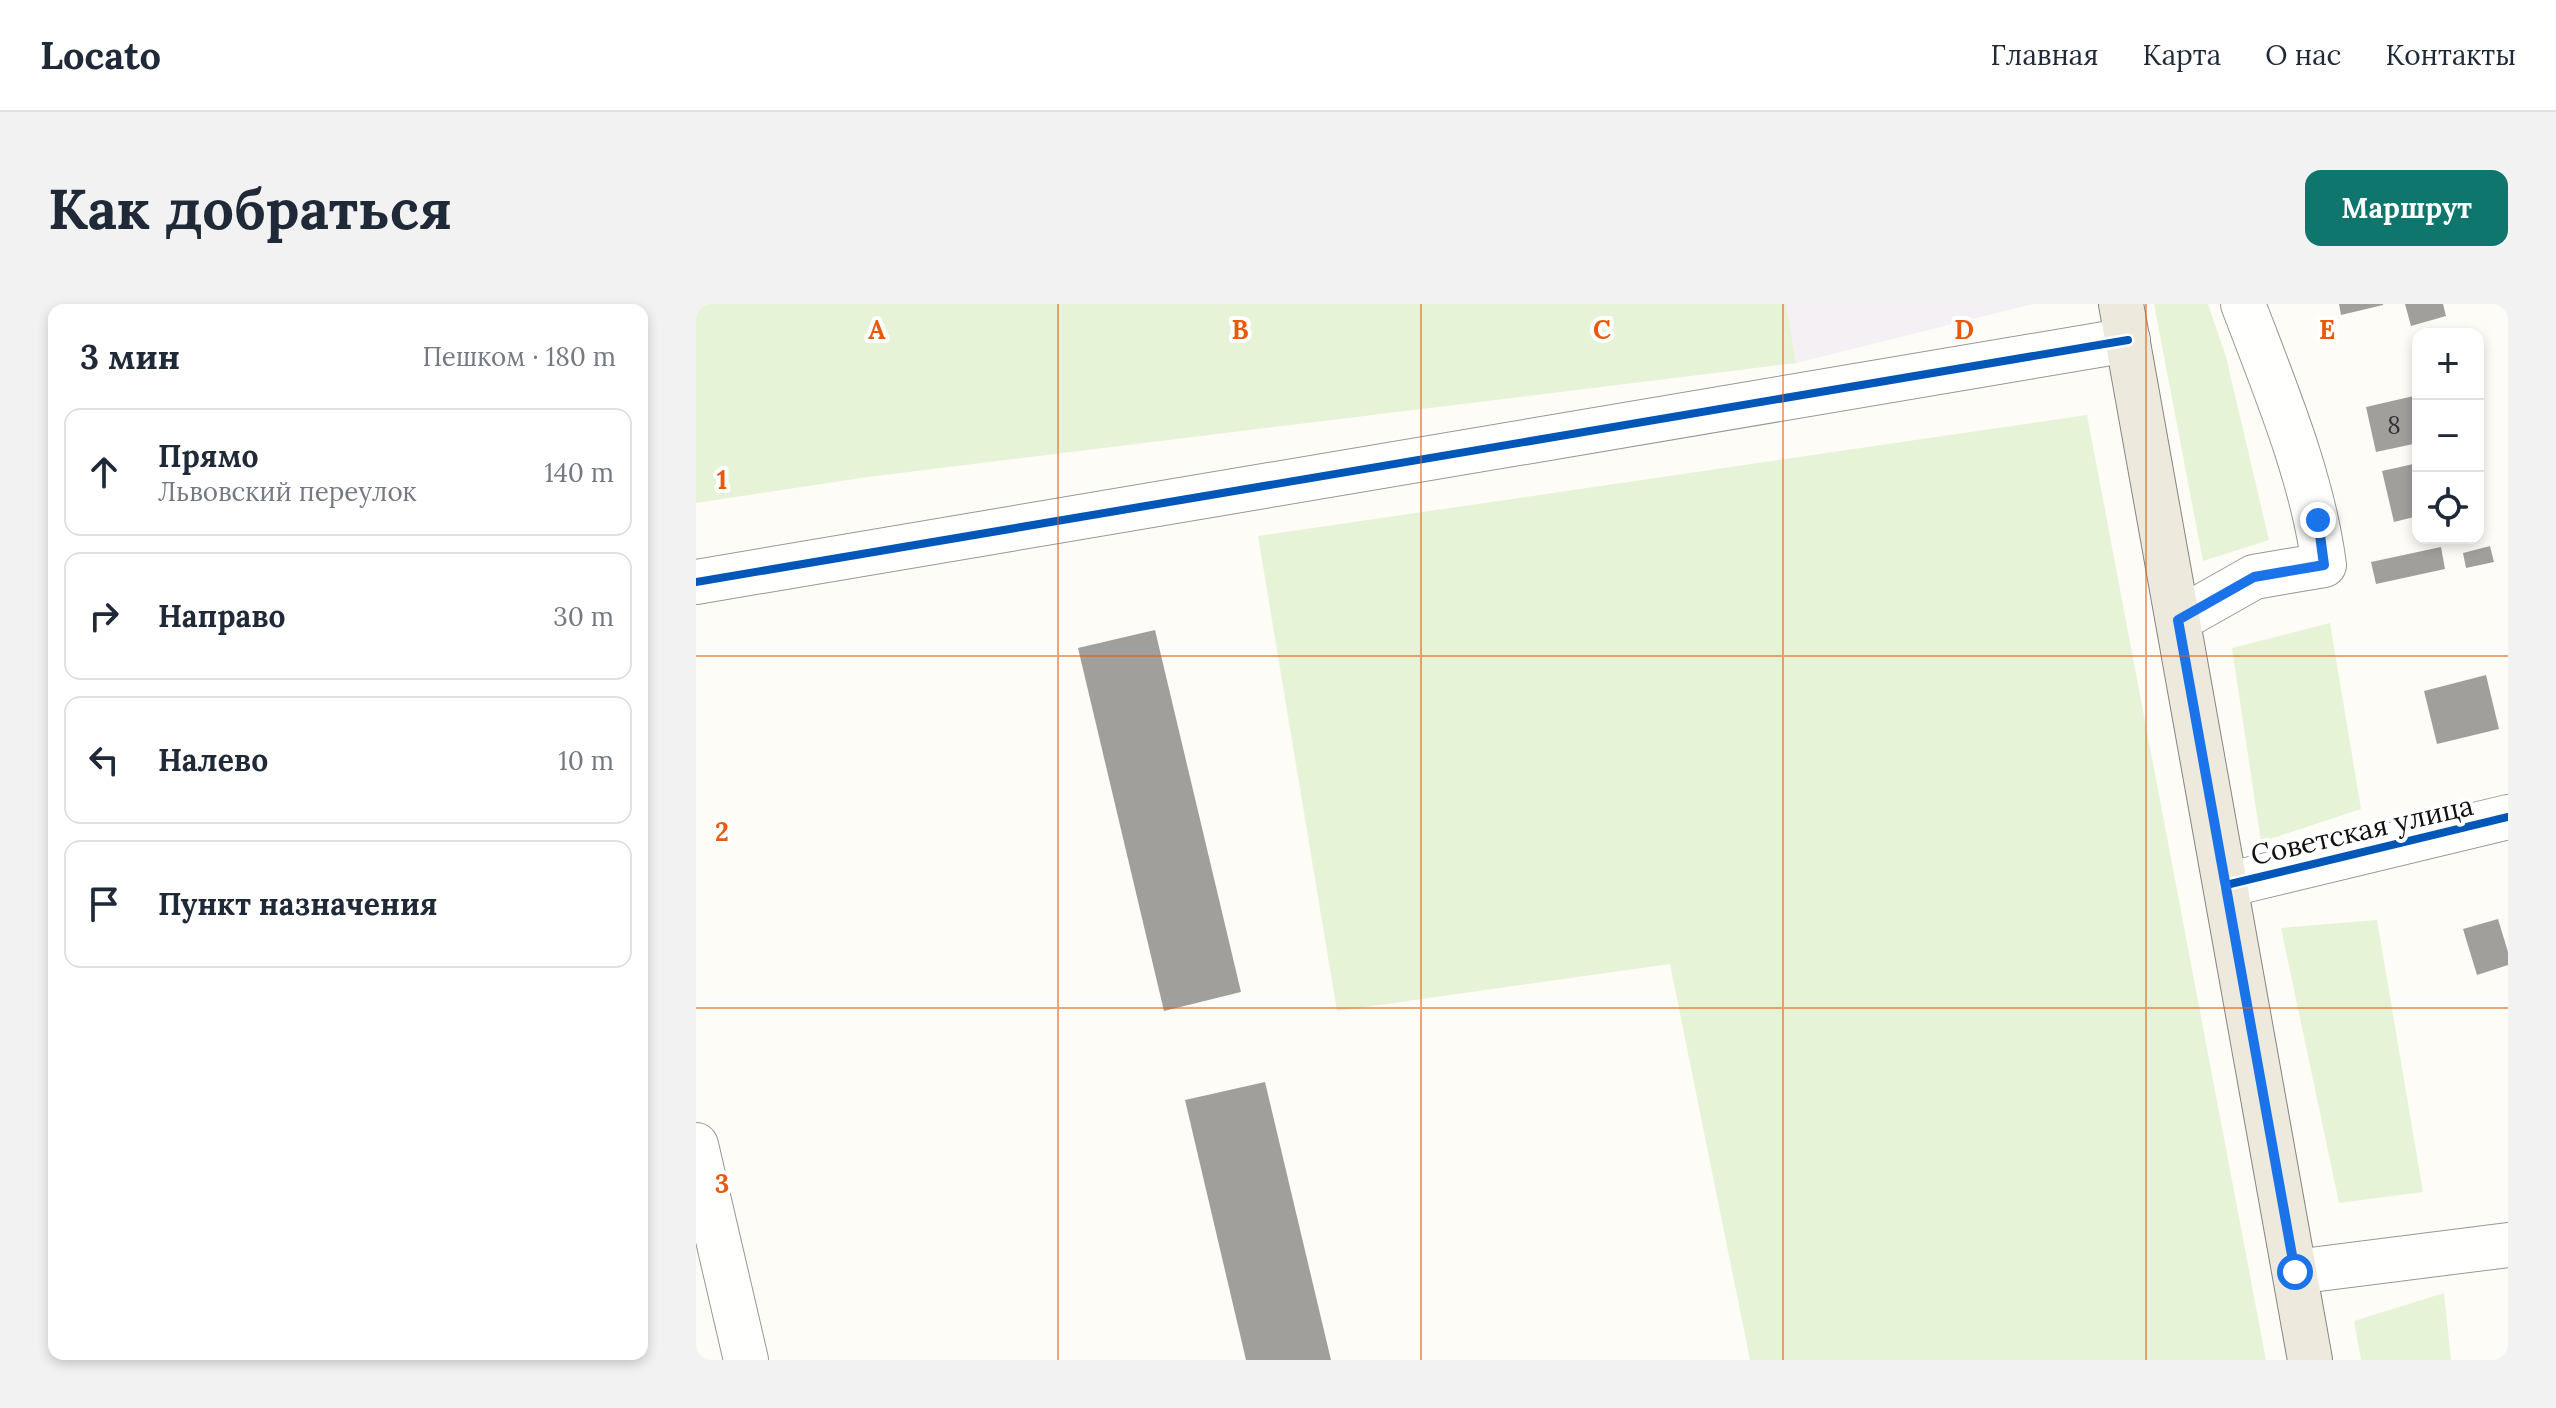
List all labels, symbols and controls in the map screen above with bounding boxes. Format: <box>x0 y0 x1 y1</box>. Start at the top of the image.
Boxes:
text: Locato <box>40 31 161 79</box>
text: Главная <box>1990 37 2099 73</box>
text: Карта <box>2143 37 2221 73</box>
text: О нас <box>2265 37 2342 73</box>
text: Контакты <box>2386 37 2516 73</box>
button: Маршрут <box>2305 170 2508 246</box>
text: Как добраться <box>48 173 452 244</box>
text: A <box>868 313 886 346</box>
text: B <box>1231 313 1249 346</box>
text: C <box>1593 313 1611 346</box>
text: D <box>1954 313 1974 346</box>
text: E <box>2319 313 2335 346</box>
map controls <box>2412 328 2484 544</box>
button: + <box>2412 328 2484 400</box>
text: 3 мин <box>80 335 180 378</box>
text: Пешком · 180 m <box>422 340 616 373</box>
button: − <box>2412 400 2484 472</box>
house number: 8 <box>2387 410 2401 441</box>
text: Прямо <box>158 437 259 475</box>
icon: ahead <box>82 450 126 494</box>
text: 140 m <box>544 456 614 489</box>
text: 1 <box>717 463 727 496</box>
button: locate <box>2412 472 2484 544</box>
text: Львовский переулок <box>158 475 417 508</box>
route end <box>2300 502 2336 538</box>
icon: right <box>82 594 126 638</box>
text: Направо <box>158 597 286 635</box>
text: 30 m <box>553 600 614 633</box>
icon: left <box>82 738 126 782</box>
text: Налево <box>158 741 268 779</box>
text: 10 m <box>558 744 614 777</box>
street label: Советская улица <box>2247 787 2477 873</box>
text: 2 <box>715 815 729 848</box>
icon: arrive <box>82 882 126 926</box>
text: Пункт назначения <box>158 885 437 923</box>
text: 3 <box>715 1167 729 1200</box>
route start <box>2277 1254 2313 1290</box>

